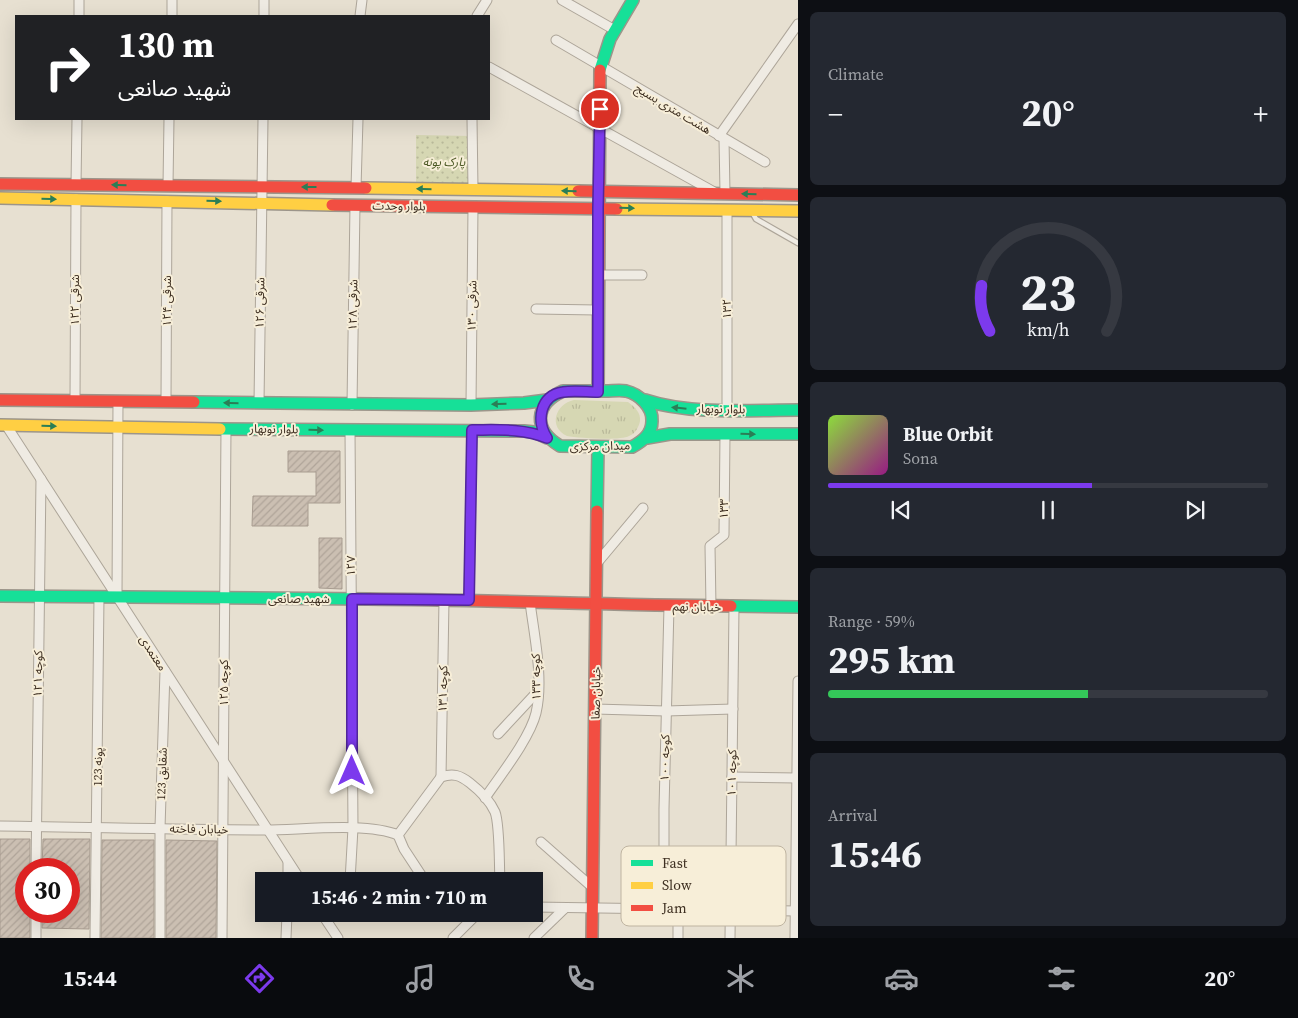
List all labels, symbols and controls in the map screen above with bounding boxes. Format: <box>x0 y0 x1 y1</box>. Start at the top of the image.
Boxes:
text: 130 m <box>118 21 214 69</box>
icon: right <box>35 35 100 100</box>
text: Climate <box>828 63 884 85</box>
text: شهید صانعی <box>118 73 231 103</box>
street label: هشت متری بسیج <box>631 80 714 139</box>
text: 20° <box>1021 87 1075 139</box>
pin <box>579 88 621 130</box>
icon: arrive <box>586 95 614 123</box>
text: − <box>828 95 843 133</box>
text: + <box>1253 95 1268 133</box>
park label: پارک پونه <box>423 154 466 170</box>
one-way arrow <box>111 181 127 189</box>
one-way arrow <box>301 183 317 191</box>
one-way arrow <box>416 185 432 193</box>
one-way arrow <box>561 187 577 195</box>
one-way arrow <box>741 190 757 198</box>
one-way arrow <box>41 195 57 203</box>
one-way arrow <box>207 198 223 206</box>
street label: بلوار وحدت <box>372 198 426 214</box>
one-way arrow <box>619 205 635 213</box>
text: 23 <box>1020 256 1076 327</box>
street label: ۱۲۲ شرقی <box>67 274 83 326</box>
street label: ۱۲۴ شرقی <box>159 275 175 327</box>
street label: ۱۲۶ شرقی <box>252 277 268 329</box>
street label: ۱۲۸ شرقی <box>345 279 361 331</box>
street label: ۱۳۰ شرقی <box>464 280 480 332</box>
street label: ۱۳۲ <box>719 299 735 319</box>
text: km/h <box>1027 317 1070 342</box>
one-way arrow <box>223 398 239 406</box>
one-way arrow <box>491 400 507 408</box>
street label: بلوار نوبهار <box>696 401 745 417</box>
one-way arrow <box>671 404 687 412</box>
street label: بلوار نوبهار <box>249 421 298 437</box>
text: Blue Orbit <box>903 421 993 447</box>
one-way arrow <box>41 422 57 430</box>
one-way arrow <box>308 426 324 434</box>
one-way arrow <box>740 430 756 438</box>
street label: میدان مرکزی <box>570 437 630 455</box>
text: Sona <box>903 447 938 469</box>
icon: previous <box>887 496 915 524</box>
icon: pause <box>1034 496 1062 524</box>
icon: next <box>1181 496 1209 524</box>
street label: ۱۳۳ <box>716 498 732 519</box>
street label: ۱۲۷ <box>343 556 359 576</box>
street label: شهید صانعی <box>268 591 330 607</box>
street label: خیابان نهم <box>672 599 722 616</box>
text: Range · 59% <box>828 610 915 632</box>
street label: معتمدی <box>136 632 170 674</box>
text: 295 km <box>828 634 955 686</box>
street label: کوچه ۱۲۱ <box>30 649 46 698</box>
street label: کوچه ۱۳۳ <box>528 652 544 701</box>
street label: کوچه ۱۲۵ <box>216 658 232 706</box>
street label: کوچه ۱۳۱ <box>435 664 451 713</box>
street label: خیابان صفا <box>588 666 604 720</box>
street label: کوچه ۱۰۰ <box>657 733 673 782</box>
position arrow <box>325 744 377 796</box>
street label: 123 پونه <box>90 747 106 787</box>
street label: 123 شقایق <box>153 747 171 801</box>
street label: کوچه ۱۰۱ <box>724 748 740 797</box>
text: Arrival <box>828 804 877 826</box>
street label: خیابان فاخته <box>169 820 229 838</box>
text: 15:46 <box>828 828 922 880</box>
legend <box>621 846 786 926</box>
text: Fast <box>662 853 688 873</box>
speed limit sign: 30 <box>15 858 80 923</box>
text: Slow <box>662 875 692 895</box>
text: 15:46 · 2 min · 710 m <box>311 884 487 910</box>
text: Jam <box>661 898 687 918</box>
icon: directions <box>242 961 277 996</box>
icon: music <box>403 961 438 996</box>
icon: phone <box>563 961 598 996</box>
icon: climate <box>723 961 758 996</box>
icon: car <box>884 961 919 996</box>
icon: filters <box>1044 961 1079 996</box>
text: 15:44 <box>63 963 117 993</box>
text: 20° <box>1204 963 1235 993</box>

